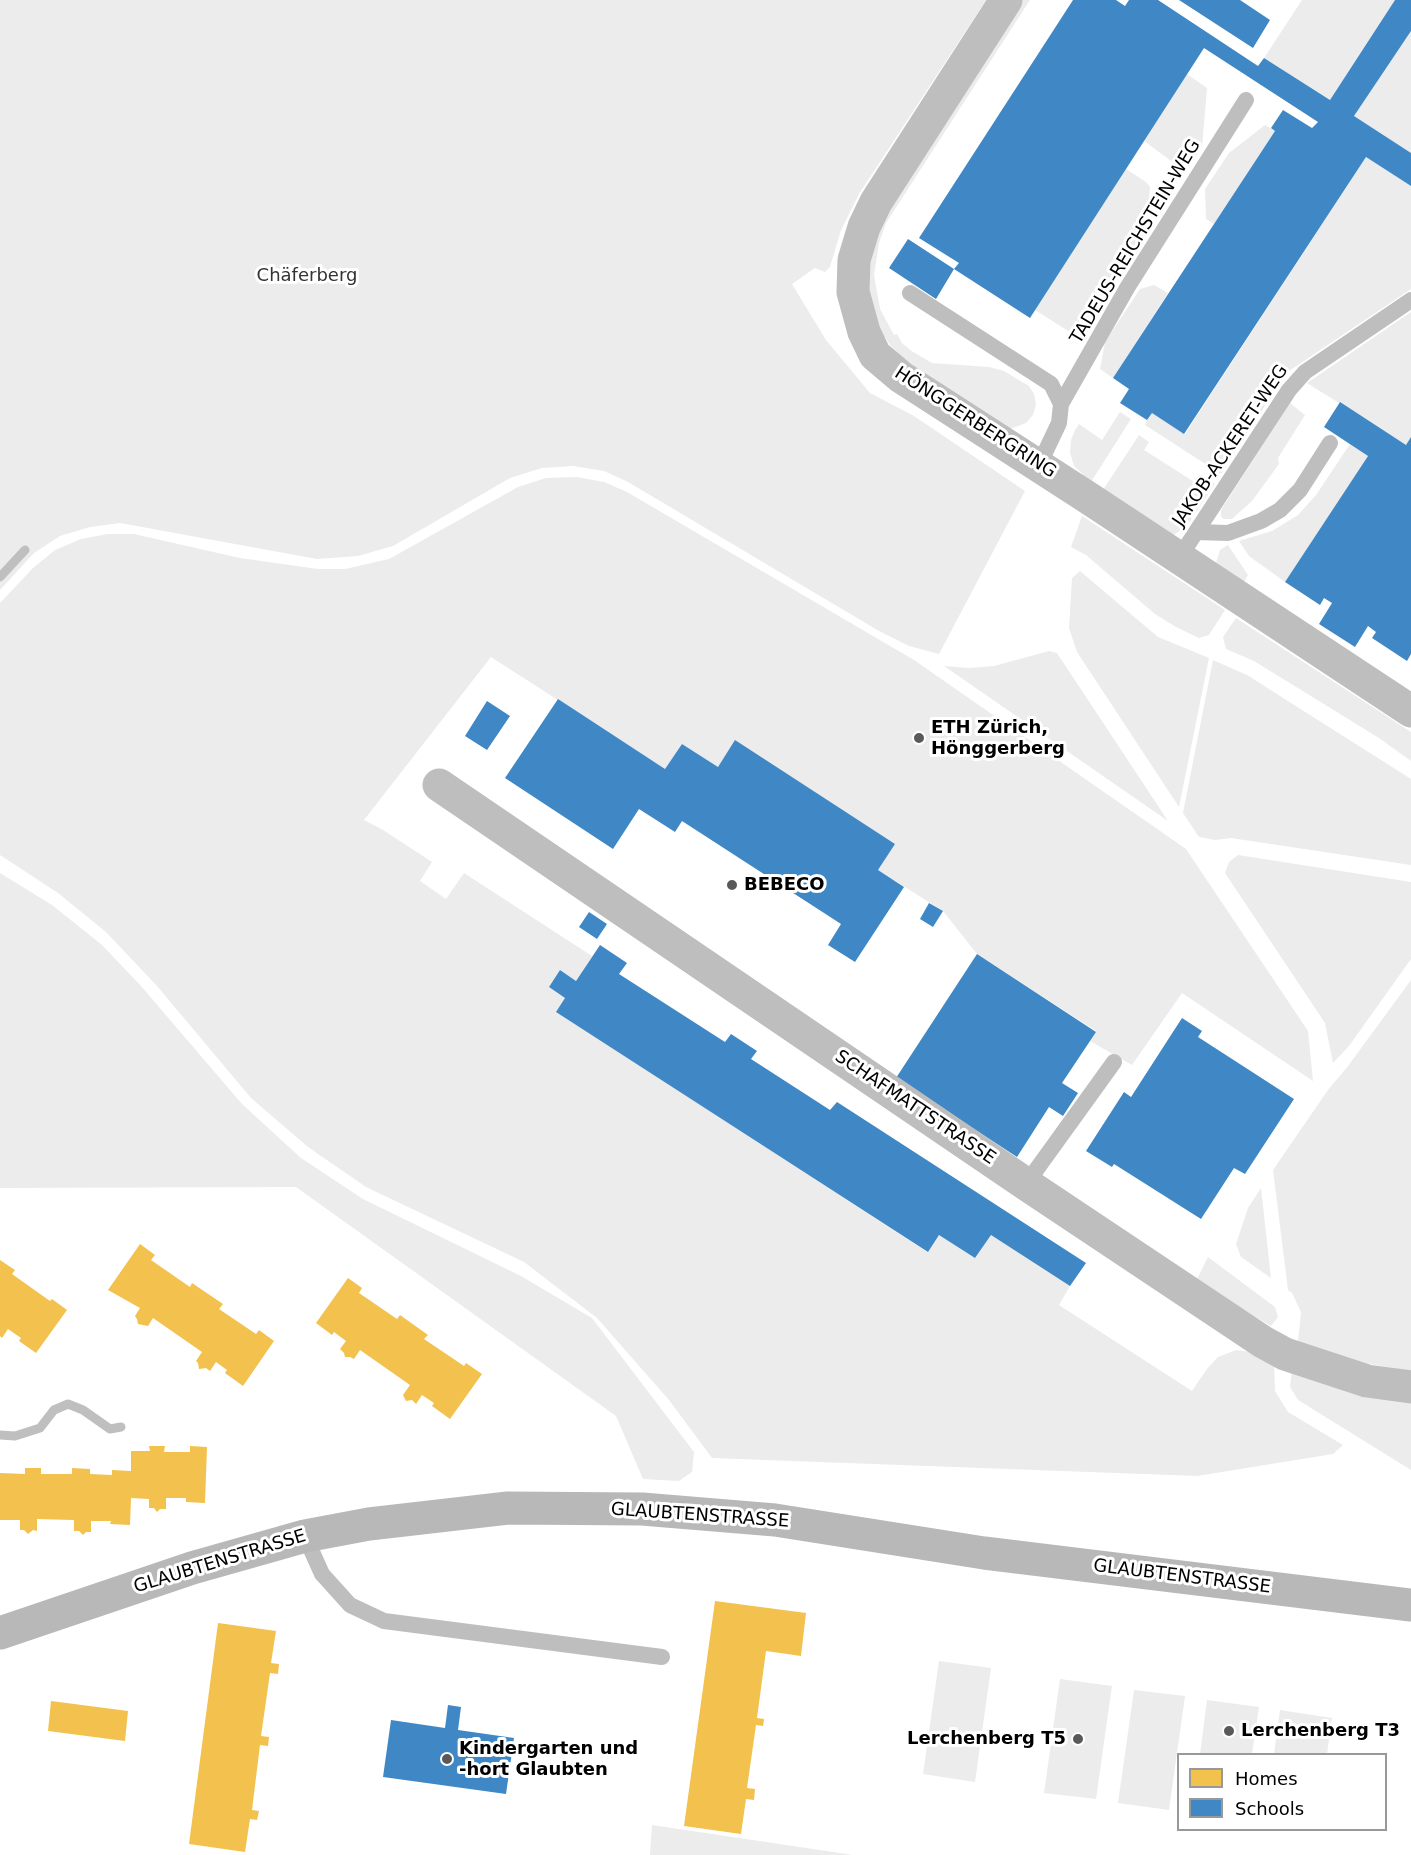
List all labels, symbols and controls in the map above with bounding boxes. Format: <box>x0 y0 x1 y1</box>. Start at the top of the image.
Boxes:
street label: TADEUS-REICHSTEIN-WEG <box>1066 136 1206 348</box>
park label: Chäferberg <box>257 265 357 287</box>
street label: JAKOB-ACKERET-WEG <box>1169 361 1293 531</box>
street label: HÖNGGERBERGRING <box>890 363 1060 483</box>
place label: ETH Zürich, Hönggerberg <box>931 717 1065 760</box>
marker: ETH Zürich, Hönggerberg <box>912 731 926 745</box>
place label: BEBECO <box>744 874 825 896</box>
marker: BEBECO <box>725 878 739 892</box>
street label: SCHAFMATTSTRASSE <box>831 1046 999 1170</box>
street label: GLAUBTENSTRASSE <box>610 1499 790 1533</box>
street label: GLAUBTENSTRASSE <box>131 1526 309 1598</box>
street label: GLAUBTENSTRASSE <box>1092 1555 1272 1599</box>
place label: Lerchenberg T3 <box>1241 1720 1400 1742</box>
marker: Lerchenberg T3 <box>1222 1724 1236 1738</box>
place label: Lerchenberg T5 <box>907 1728 1066 1750</box>
marker: Lerchenberg T5 <box>1071 1732 1085 1746</box>
place label: Kindergarten und -hort Glaubten <box>459 1738 638 1780</box>
marker: Kindergarten und -hort Glaubten <box>440 1752 454 1766</box>
legend <box>1177 1753 1387 1831</box>
text: Homes <box>1235 1768 1298 1789</box>
text: Schools <box>1235 1798 1304 1819</box>

